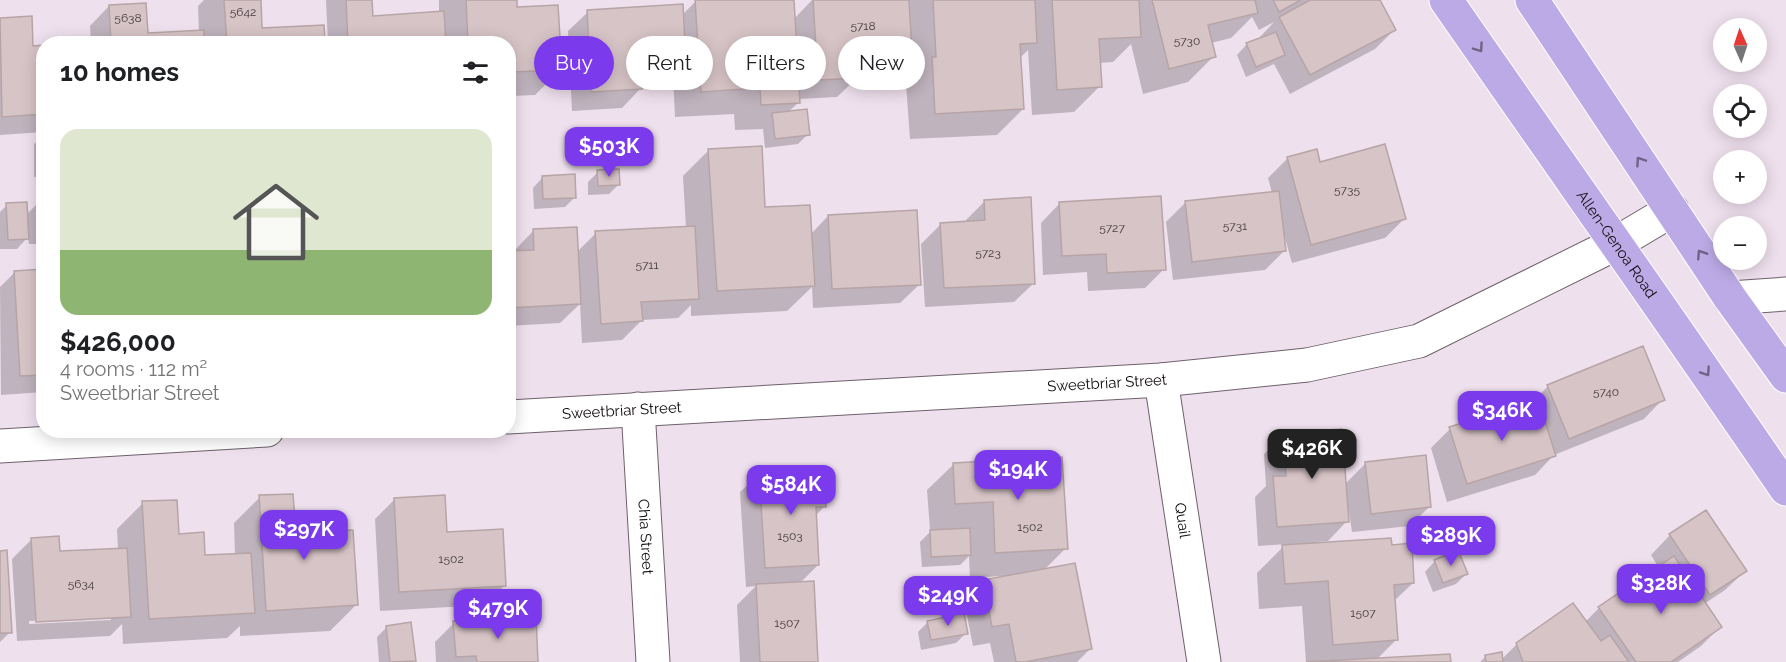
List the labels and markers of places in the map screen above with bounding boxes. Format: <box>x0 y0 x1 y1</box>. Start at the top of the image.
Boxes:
pin: $503K <box>567 127 651 178</box>
pin: $346K <box>1460 391 1544 442</box>
pin: $426K <box>1270 429 1354 480</box>
pin: $194K <box>976 450 1060 501</box>
pin: $584K <box>749 465 833 516</box>
pin: $297K <box>262 510 346 561</box>
pin: $289K <box>1409 516 1493 567</box>
pin: $328K <box>1619 564 1703 615</box>
pin: $249K <box>906 576 990 627</box>
pin: $479K <box>456 589 540 640</box>

